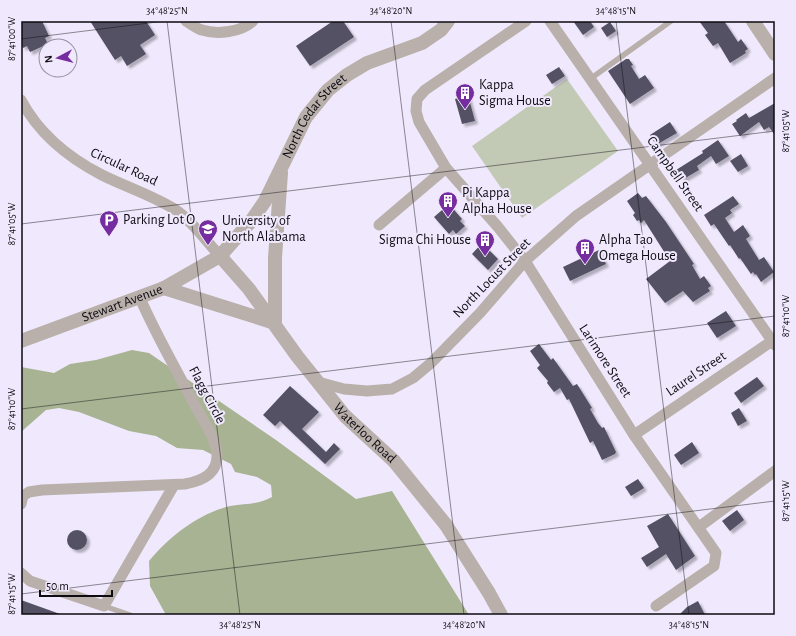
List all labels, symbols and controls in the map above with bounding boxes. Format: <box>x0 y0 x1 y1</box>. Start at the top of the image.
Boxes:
text: 34°48'25"N <box>146 6 188 16</box>
text: 34°48'20"N <box>370 6 412 16</box>
text: 34°48'15"N <box>596 6 636 16</box>
text: 87°41'00"W <box>7 17 17 61</box>
north arrow <box>38 38 78 78</box>
text: N <box>43 55 54 64</box>
street label: North Cedar Street <box>280 71 349 161</box>
place label: Kappa Sigma House <box>479 78 551 108</box>
building icon: Kappa Sigma House <box>454 82 476 110</box>
text: 87°41'05"W <box>781 109 791 153</box>
street label: Campbell Street <box>644 134 706 214</box>
street label: Circular Road <box>88 145 160 189</box>
place label: Pi Kappa Alpha House <box>462 186 532 216</box>
building icon: Pi Kappa Alpha House <box>437 190 459 218</box>
text: 87°41'05"W <box>7 202 17 246</box>
parking icon: Parking Lot O <box>98 209 120 237</box>
place label: Parking Lot O <box>123 213 195 227</box>
place label: University of North Alabama <box>222 214 306 244</box>
school or university icon: University of North Alabama <box>197 218 219 246</box>
building icon: Sigma Chi House <box>474 229 496 257</box>
place label: Sigma Chi House <box>379 233 471 247</box>
place label: Alpha Tao Omega House <box>599 233 676 263</box>
street label: North Locust Street <box>451 235 534 320</box>
building icon: Alpha Tao Omega House <box>574 237 596 265</box>
street label: Stewart Avenue <box>80 282 165 325</box>
text: 87°41'10"W <box>781 295 791 337</box>
street label: Larimore Street <box>576 322 634 401</box>
street label: Laurel Street <box>663 349 729 399</box>
street label: Flagg Circle <box>186 364 228 426</box>
text: 87°41'10"W <box>7 388 17 430</box>
street label: Waterloo Road <box>330 400 399 466</box>
text: 87°41'15"W <box>781 480 791 522</box>
scale bar <box>40 572 112 598</box>
text: 87°41'15"W <box>7 573 17 615</box>
text: 50 m <box>46 580 69 592</box>
text: 34°48'25"N <box>219 620 261 630</box>
text: 34°48'20"N <box>443 620 485 630</box>
text: 34°48'15"N <box>669 620 709 630</box>

